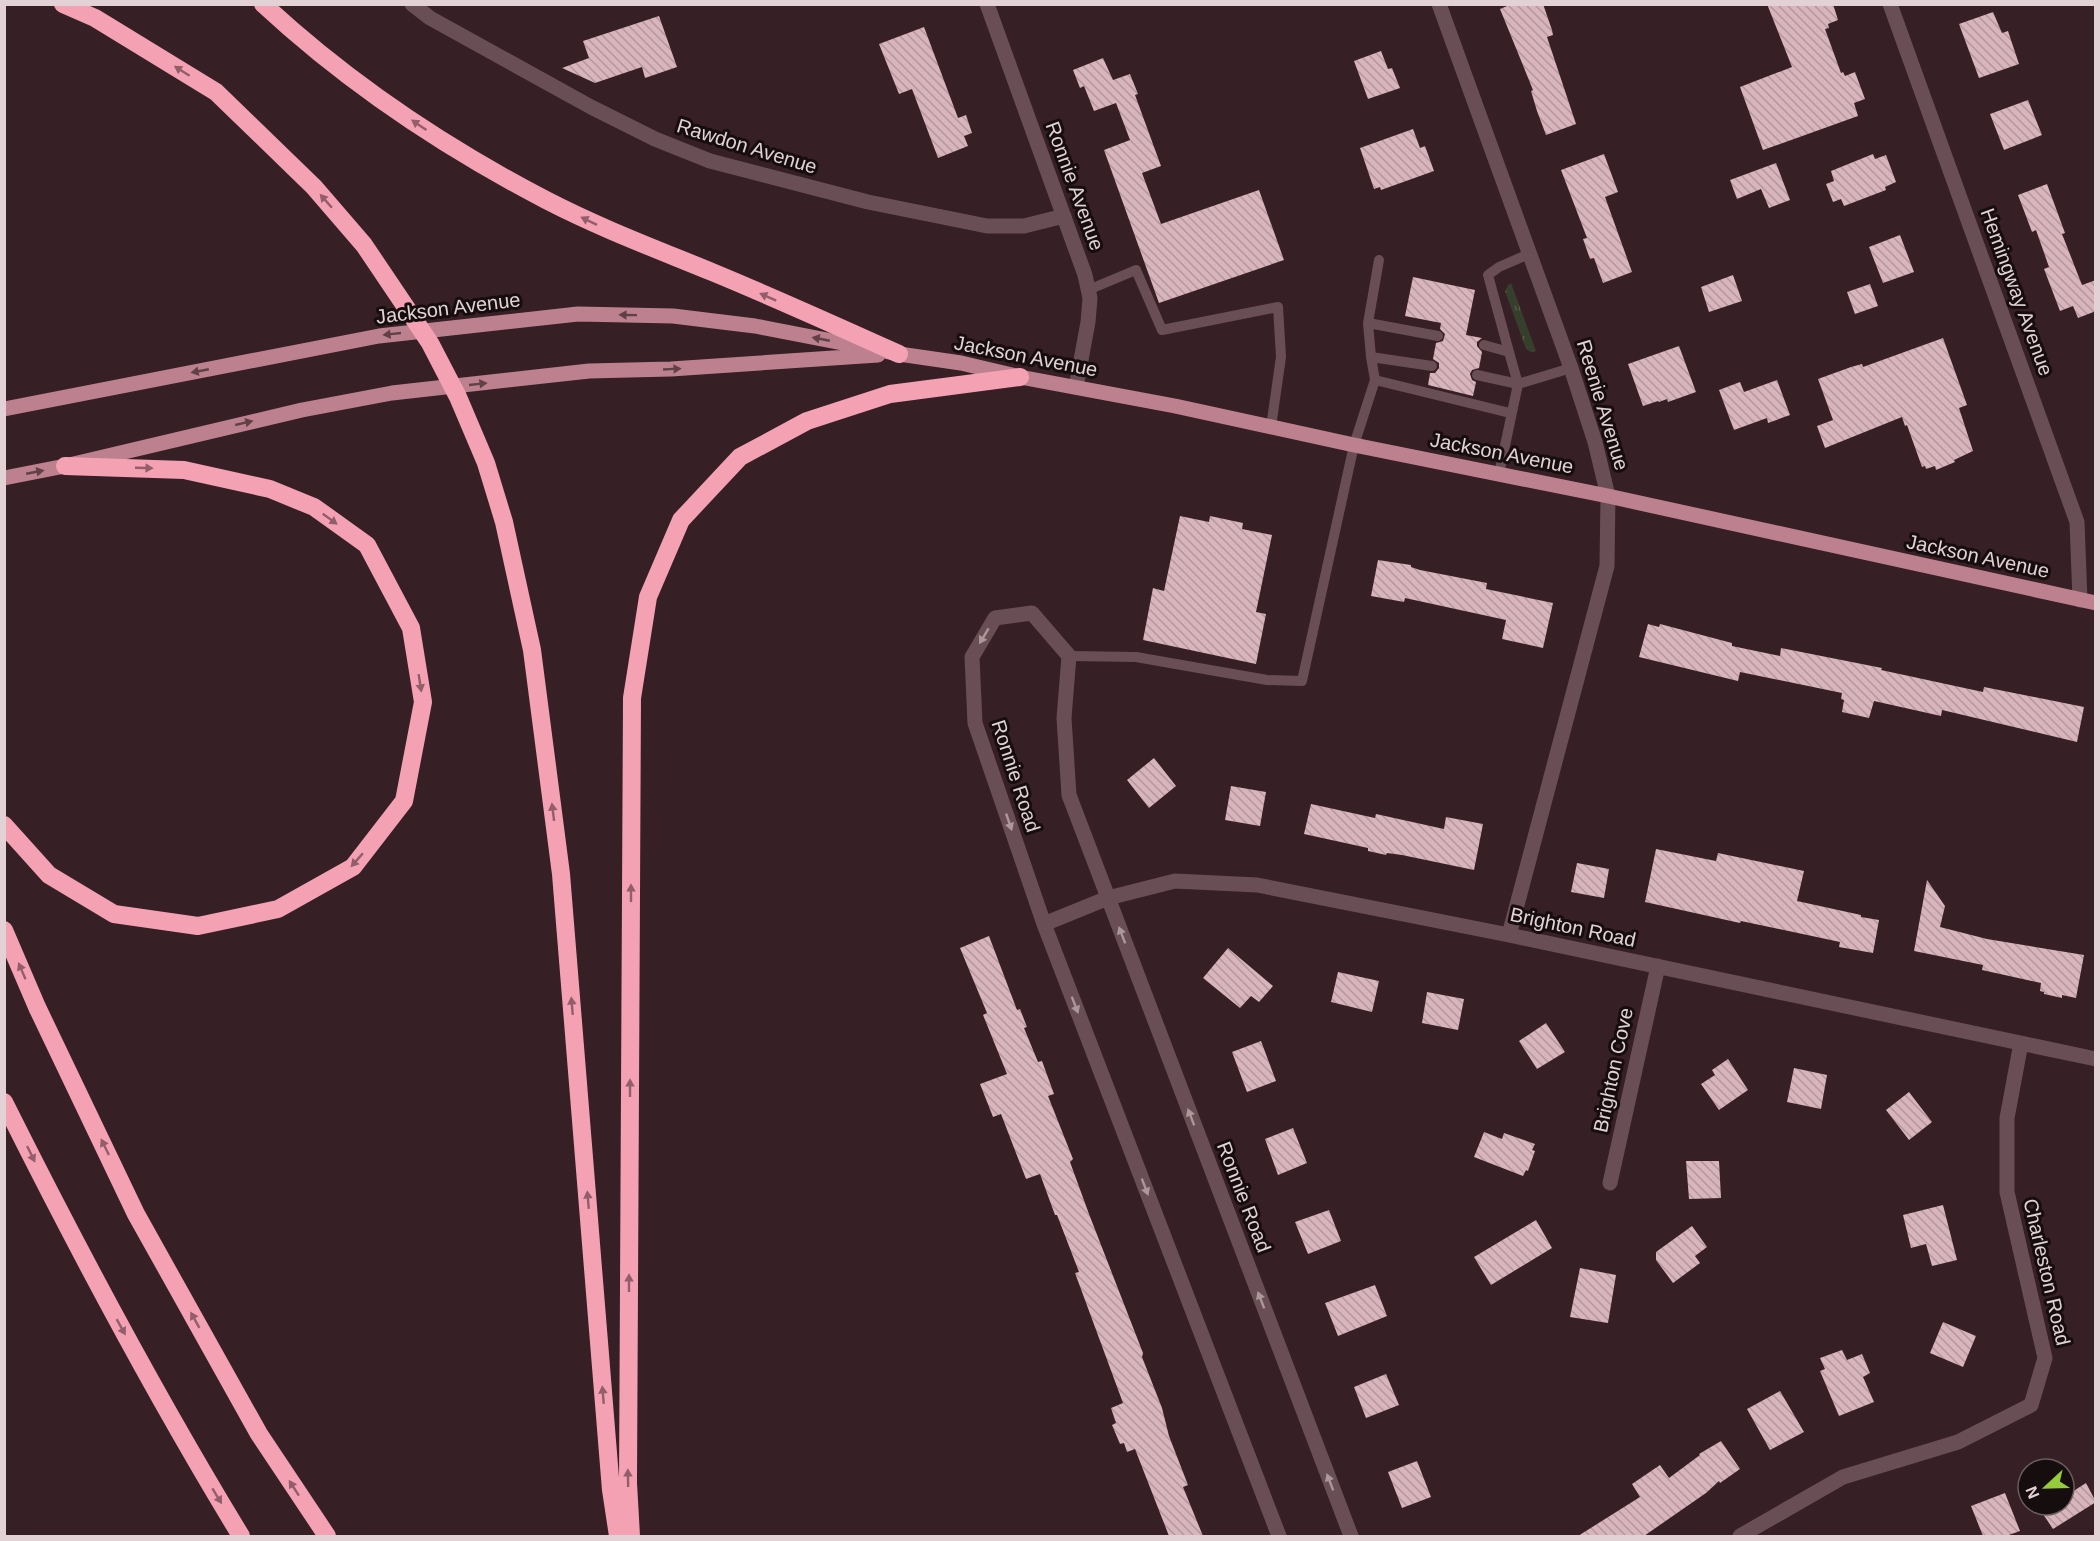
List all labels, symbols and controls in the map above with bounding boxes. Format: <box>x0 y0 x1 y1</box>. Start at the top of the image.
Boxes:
one-way arrow <box>173 66 190 77</box>
street label: Rawdon Avenue <box>674 114 820 178</box>
street label: Ronnie Avenue <box>1042 119 1108 253</box>
one-way arrow <box>411 120 427 131</box>
one-way arrow <box>320 194 333 209</box>
street label: Hemingway Avenue <box>1976 205 2058 379</box>
one-way arrow <box>580 216 597 225</box>
street label: Jackson Avenue <box>375 288 521 328</box>
one-way arrow <box>760 292 777 301</box>
one-way arrow <box>618 310 637 320</box>
one-way arrow <box>382 329 401 339</box>
street label: Jackson Avenue <box>953 331 1099 381</box>
one-way arrow <box>811 334 830 343</box>
street label: Reenie Avenue <box>1573 337 1633 473</box>
one-way arrow <box>663 364 682 373</box>
one-way arrow <box>191 367 210 376</box>
one-way arrow <box>468 379 487 388</box>
one-way arrow <box>235 418 254 427</box>
street label: Jackson Avenue <box>1429 428 1575 478</box>
one-way arrow <box>135 464 154 473</box>
one-way arrow <box>25 467 44 476</box>
one-way arrow <box>321 513 337 525</box>
street label: Jackson Avenue <box>1905 530 2051 582</box>
one-way arrow <box>979 628 990 644</box>
one-way arrow <box>415 674 424 693</box>
street label: Ronnie Road <box>987 717 1045 835</box>
one-way arrow <box>549 802 558 821</box>
one-way arrow <box>1004 813 1014 831</box>
one-way arrow <box>351 852 364 868</box>
one-way arrow <box>626 884 636 903</box>
street label: Brighton Road <box>1508 903 1638 951</box>
one-way arrow <box>1117 926 1126 944</box>
one-way arrow <box>17 961 27 979</box>
one-way arrow <box>1071 996 1080 1014</box>
one-way arrow <box>567 997 577 1016</box>
street label: Brighton Cove <box>1589 1006 1637 1134</box>
one-way arrow <box>625 1079 635 1098</box>
one-way arrow <box>1186 1108 1196 1126</box>
one-way arrow <box>100 1139 109 1156</box>
street label: Ronnie Road <box>1213 1139 1275 1255</box>
one-way arrow <box>26 1145 35 1162</box>
one-way arrow <box>1141 1178 1150 1196</box>
one-way arrow <box>583 1191 592 1210</box>
street label: Charleston Road <box>2019 1196 2075 1348</box>
one-way arrow <box>624 1274 634 1293</box>
one-way arrow <box>1256 1290 1266 1308</box>
one-way arrow <box>190 1311 200 1328</box>
one-way arrow <box>116 1319 126 1336</box>
one-way arrow <box>598 1385 608 1404</box>
north arrow <box>2016 1457 2076 1517</box>
one-way arrow <box>623 1469 633 1488</box>
one-way arrow <box>1325 1473 1335 1491</box>
one-way arrow <box>288 1480 300 1496</box>
text: N <box>2023 1484 2043 1501</box>
one-way arrow <box>211 1488 222 1504</box>

